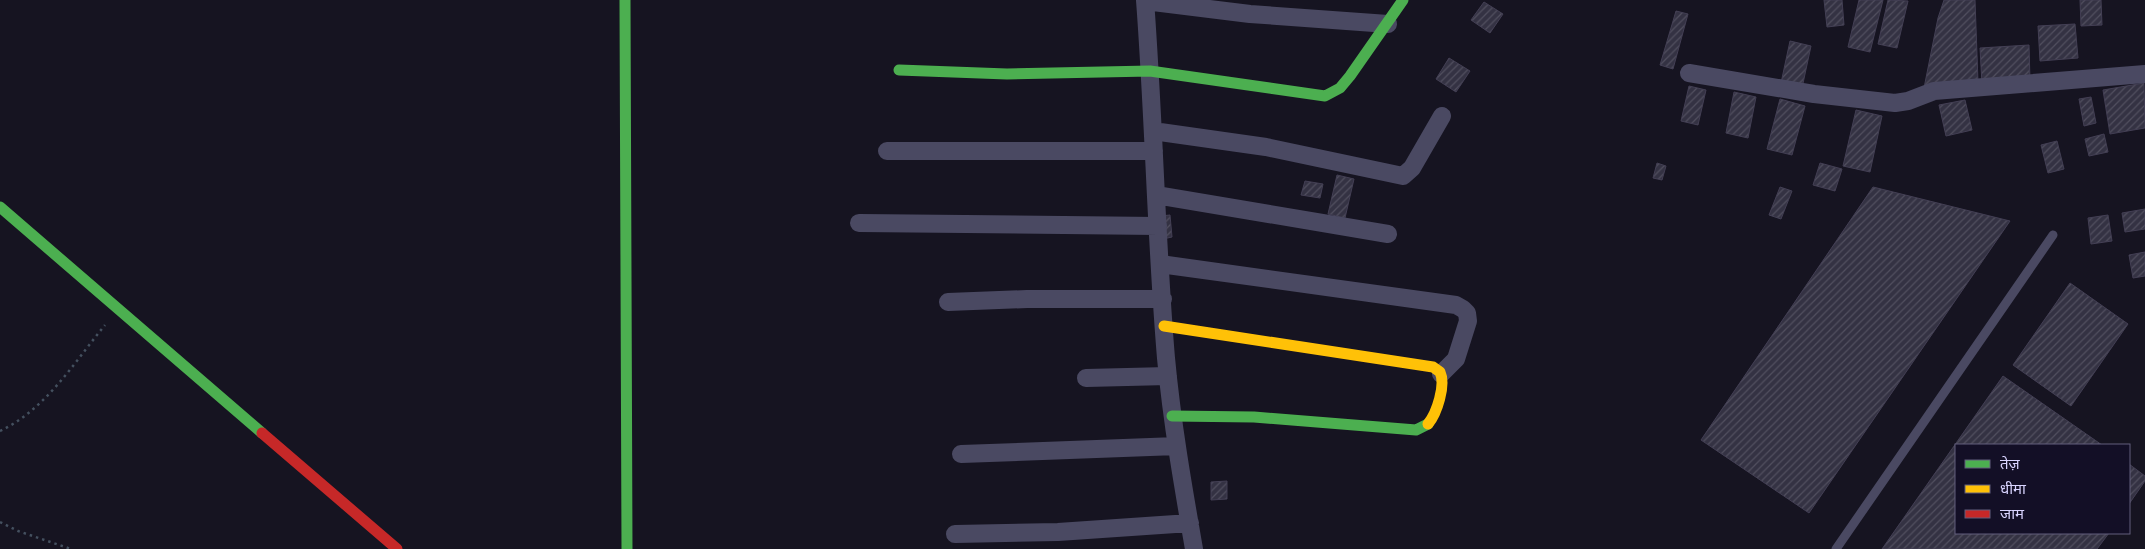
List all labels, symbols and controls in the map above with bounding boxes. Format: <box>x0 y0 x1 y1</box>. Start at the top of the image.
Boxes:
legend <box>1955 444 2130 534</box>
text: तेज़ <box>2000 455 2021 472</box>
text: धीमा <box>2000 480 2027 497</box>
text: जाम <box>2000 505 2025 522</box>

